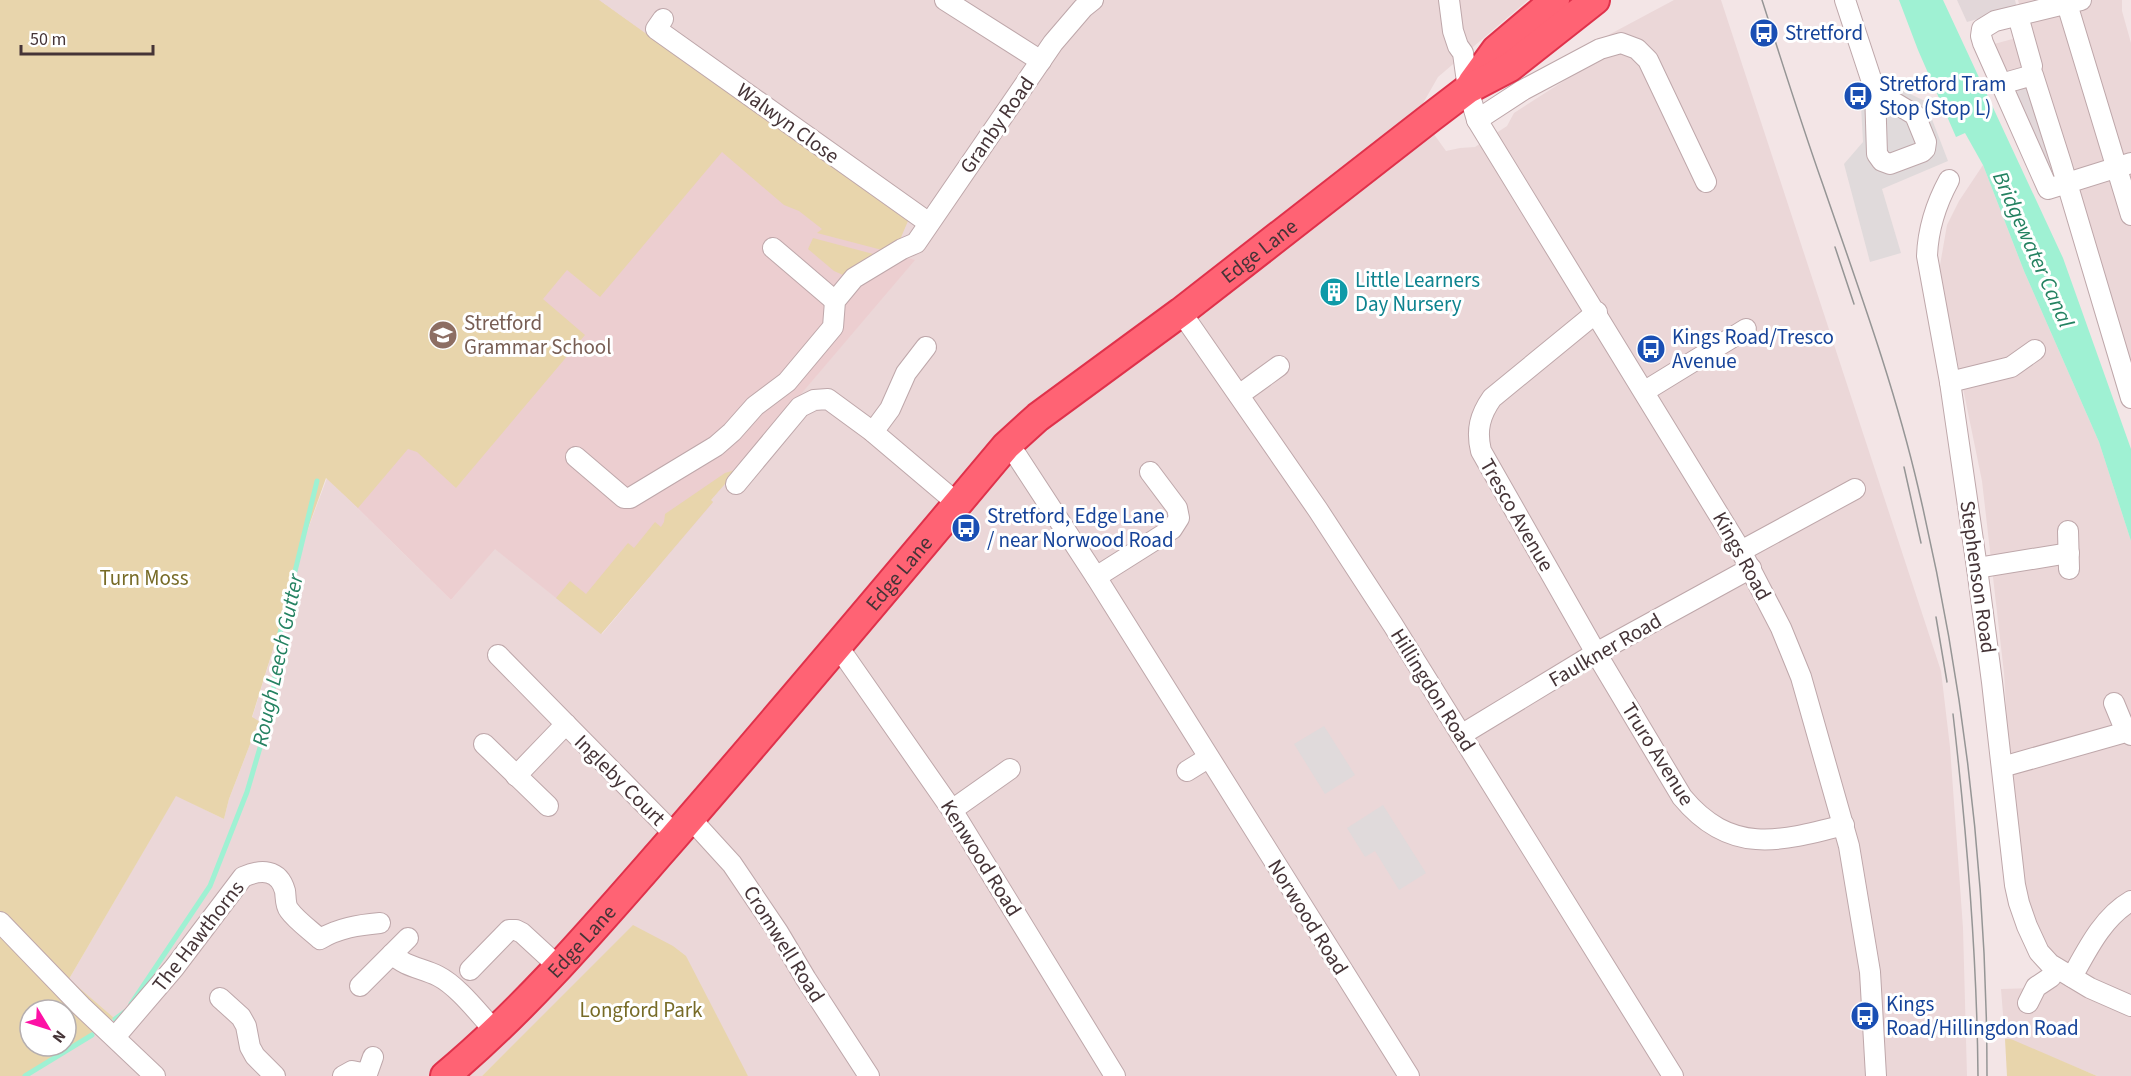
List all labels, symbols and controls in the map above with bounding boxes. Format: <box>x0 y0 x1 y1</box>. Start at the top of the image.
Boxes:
bus stop icon: Stretford <box>1748 17 1780 49</box>
scale bar <box>21 18 153 56</box>
place label: Stretford <box>1785 18 1863 48</box>
text: 50 m <box>30 27 66 52</box>
place label: Stretford Tram Stop (Stop L) <box>1879 69 2006 123</box>
street label: Granby Road <box>952 70 1042 180</box>
street label: Walwyn Close <box>730 75 846 171</box>
bus stop icon: Stretford Tram Stop (Stop L) <box>1842 80 1874 112</box>
water label: Bridgewater Canal <box>1984 166 2082 333</box>
street label: Edge Lane <box>1214 212 1304 291</box>
place label: Little Learners Day Nursery <box>1355 265 1480 319</box>
building icon: Little Learners Day Nursery <box>1318 276 1350 308</box>
place label: Stretford Grammar School <box>464 308 612 362</box>
school or university icon: Stretford Grammar School <box>427 319 459 351</box>
place label: Kings Road/Tresco Avenue <box>1672 322 1834 376</box>
bus stop icon: Kings Road/Tresco Avenue <box>1635 333 1667 365</box>
street label: Tresco Avenue <box>1473 453 1561 577</box>
street label: Stephenson Road <box>1952 499 2004 655</box>
place label: Stretford, Edge Lane / near Norwood Road <box>987 501 1174 555</box>
street label: Kings Road <box>1705 506 1779 606</box>
bus stop icon: Stretford, Edge Lane / near Norwood Road <box>950 512 982 544</box>
street label: Edge Lane <box>858 529 939 617</box>
park label: Turn Moss <box>100 563 189 593</box>
water label: Rough Leech Gutter <box>244 570 312 749</box>
street label: Faulkner Road <box>1543 606 1667 694</box>
street label: Hillingdon Road <box>1383 623 1483 757</box>
street label: Truro Avenue <box>1614 697 1702 811</box>
street label: Ingleby Court <box>568 728 672 832</box>
street label: Kenwood Road <box>933 794 1029 922</box>
street label: Norwood Road <box>1260 853 1356 981</box>
street label: The Hawthorns <box>145 874 251 998</box>
street label: Cromwell Road <box>736 880 832 1008</box>
street label: Edge Lane <box>540 898 623 985</box>
place label: Kings Road/Hillingdon Road <box>1886 989 2079 1043</box>
park label: Longford Park <box>580 995 703 1025</box>
north arrow <box>18 998 78 1058</box>
bus stop icon: Kings Road/Hillingdon Road <box>1849 1000 1881 1032</box>
text: N <box>47 1026 71 1048</box>

